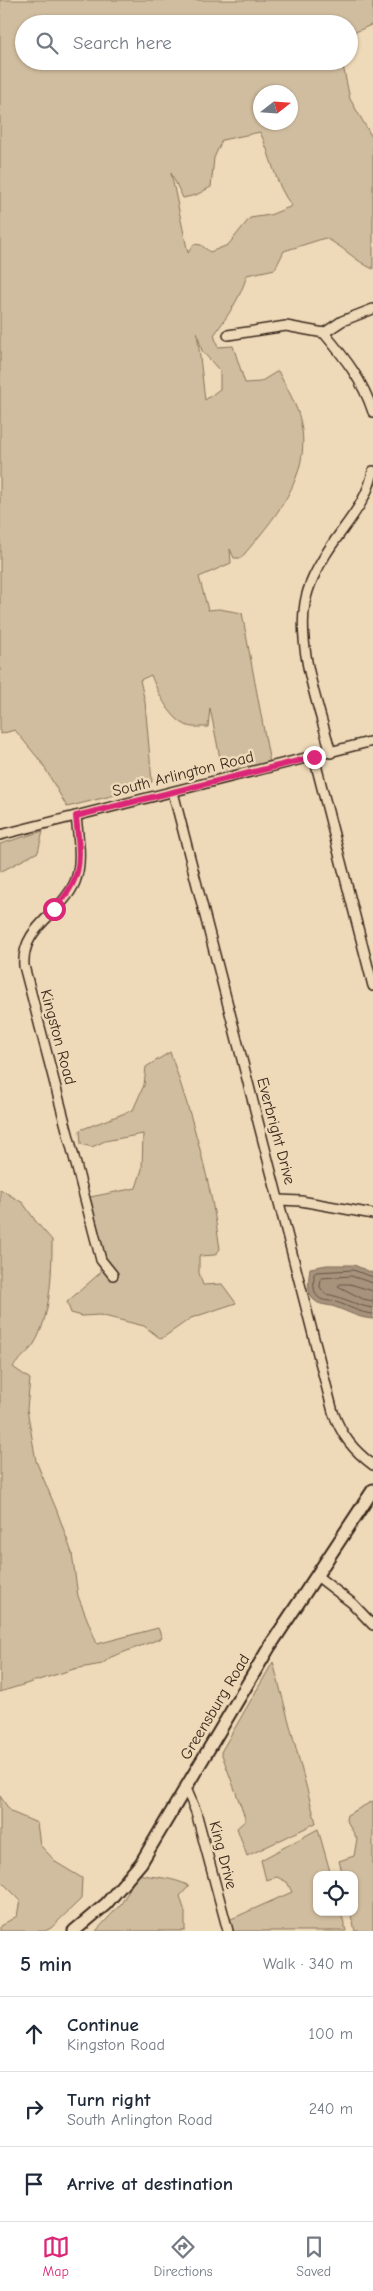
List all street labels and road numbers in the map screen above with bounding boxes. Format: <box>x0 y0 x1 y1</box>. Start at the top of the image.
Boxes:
street label: South Arlington Road <box>110 748 256 800</box>
street label: Kingston Road <box>37 987 79 1087</box>
street label: Everbright Drive <box>253 1075 299 1187</box>
street label: Greensburg Road <box>176 1651 254 1763</box>
street label: King Drive <box>205 1819 241 1891</box>

